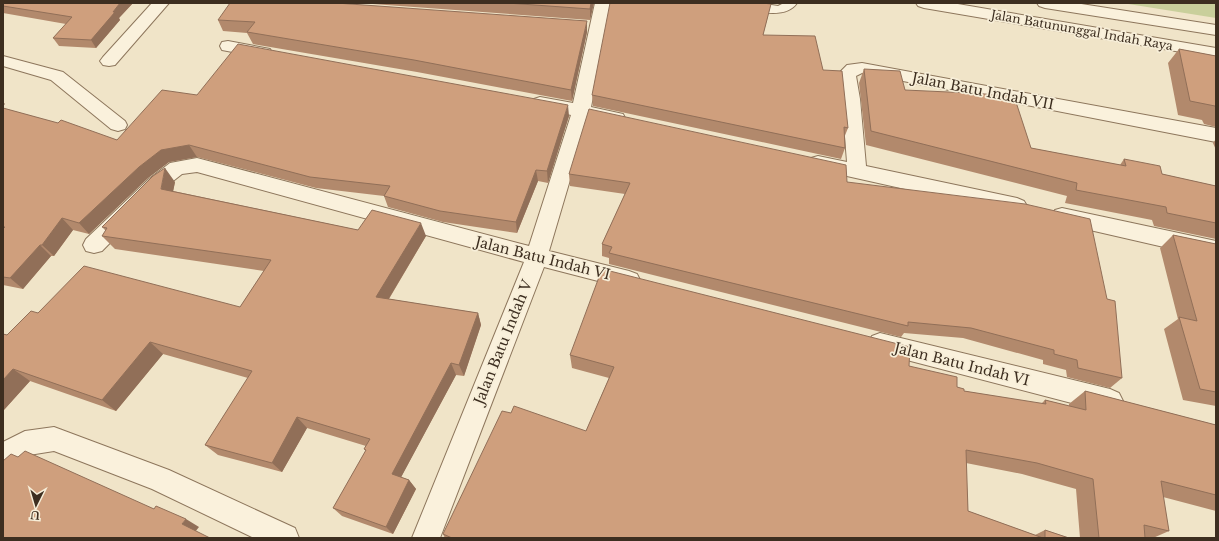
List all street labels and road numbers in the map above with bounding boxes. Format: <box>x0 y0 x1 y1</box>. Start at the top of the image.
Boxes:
street label: Jalan Batununggal Indah Raya <box>988 6 1174 53</box>
street label: Jalan Batu Indah VII <box>908 68 1056 114</box>
street label: Jalan Batu Indah VI <box>472 232 613 284</box>
street label: Jalan Batu Indah V <box>469 276 537 409</box>
street label: Jalan Batu Indah VI <box>891 338 1032 390</box>

